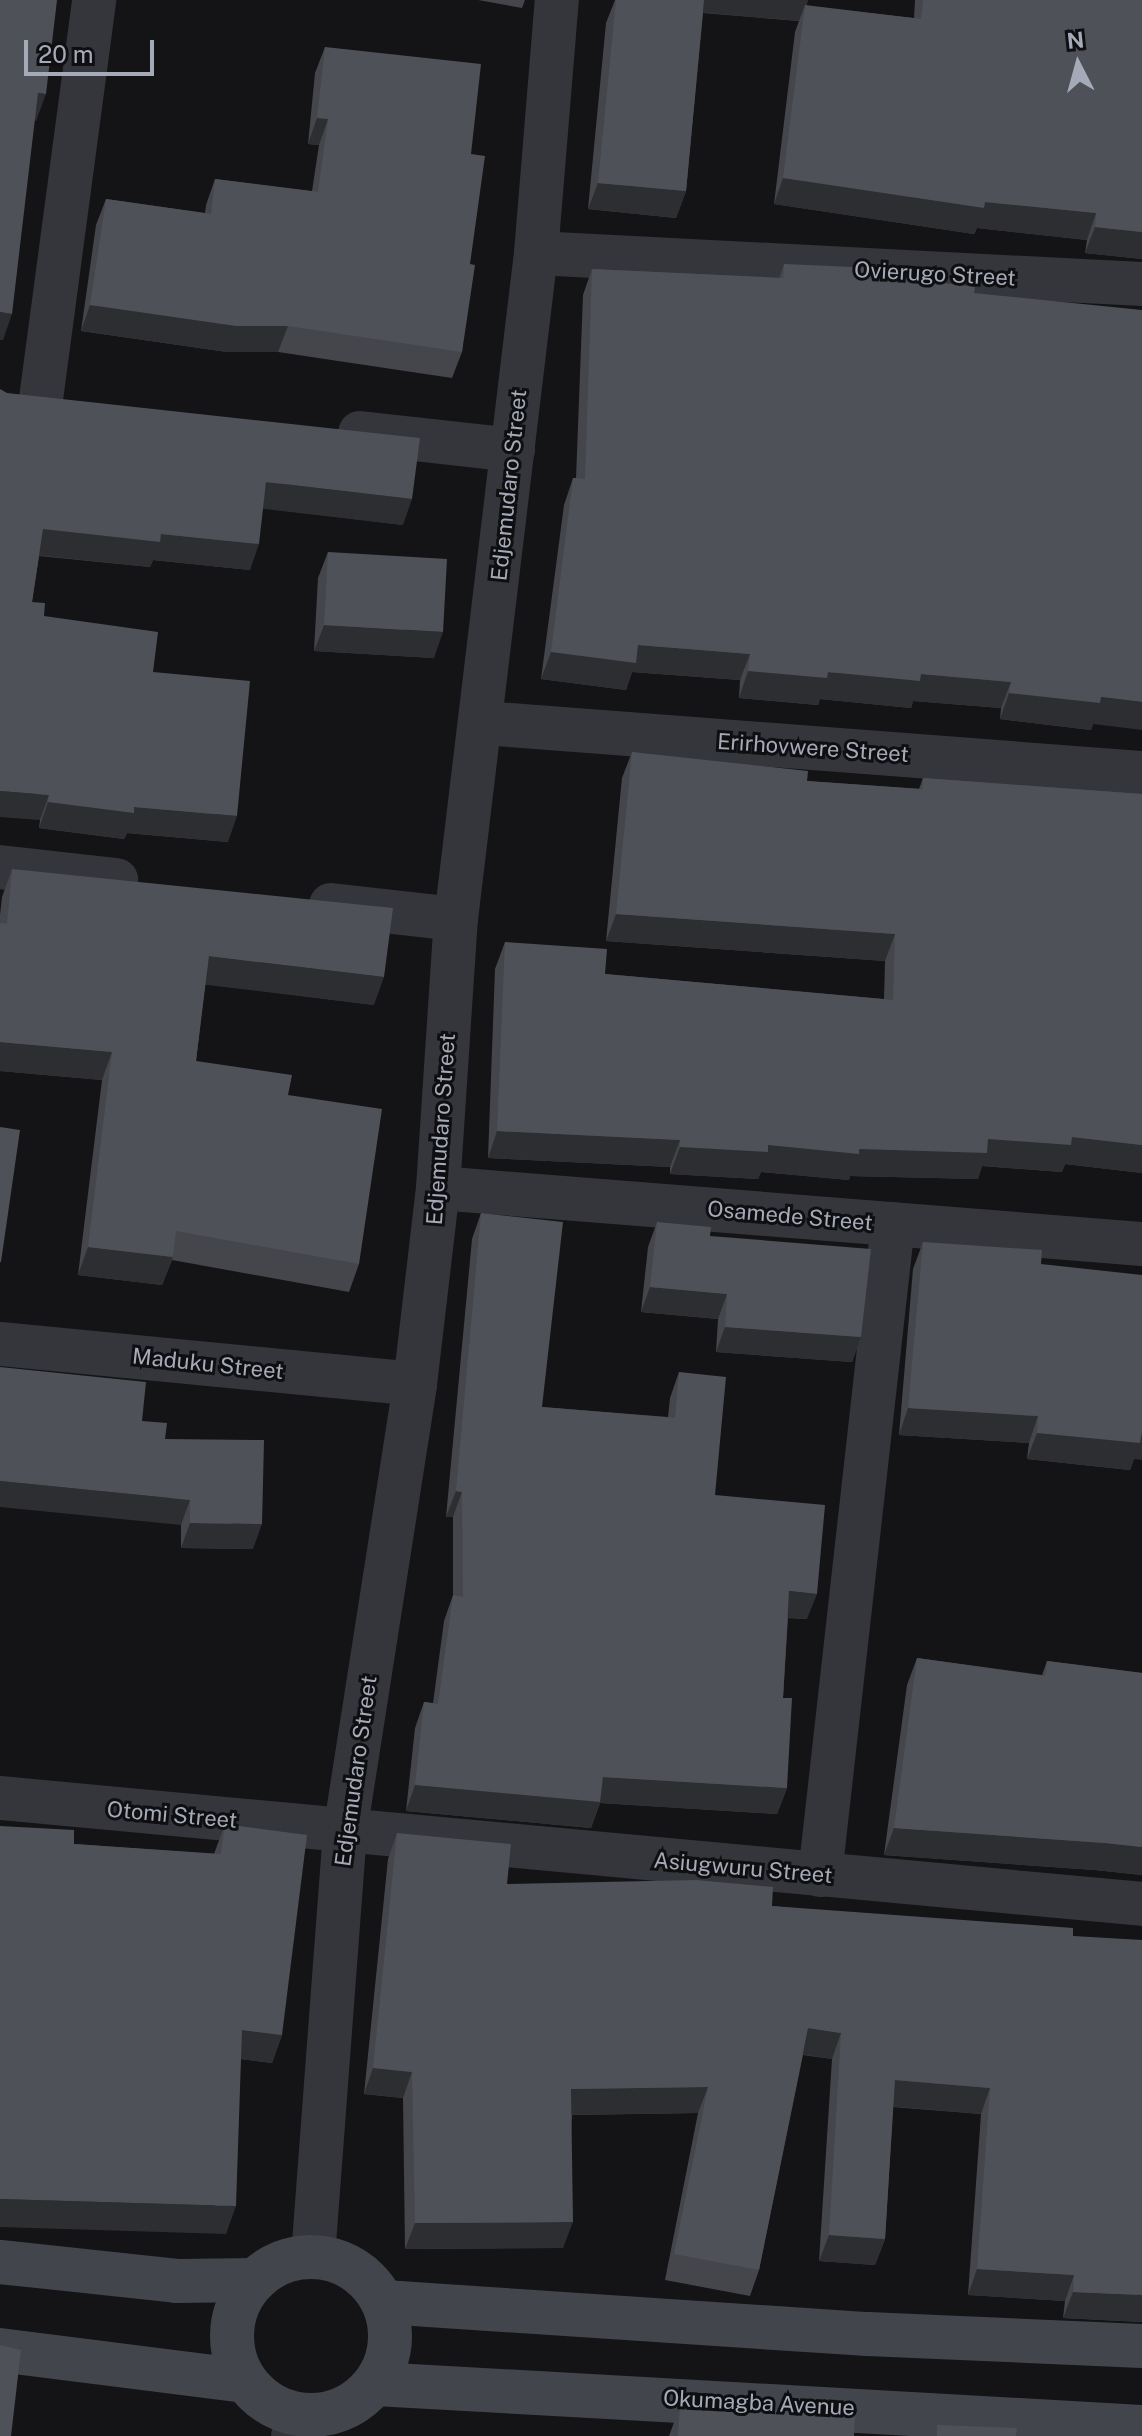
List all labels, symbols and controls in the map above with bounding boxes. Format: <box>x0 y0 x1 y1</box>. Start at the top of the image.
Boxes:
scale bar <box>28 24 158 74</box>
north arrow <box>1038 24 1118 104</box>
text: N <box>1066 26 1085 54</box>
text: 20 m <box>38 40 94 68</box>
street label: Ovierugo Street <box>853 257 1017 291</box>
street label: Edjemudaro Street <box>486 388 532 582</box>
street label: Erirhovwere Street <box>716 728 910 768</box>
street label: Edjemudaro Street <box>421 1032 461 1226</box>
street label: Osamede Street <box>706 1196 874 1236</box>
street label: Maduku Street <box>131 1343 285 1385</box>
street label: Edjemudaro Street <box>330 1674 382 1868</box>
street label: Otomi Street <box>106 1796 238 1834</box>
street label: Asiugwuru Street <box>653 1847 833 1889</box>
street label: Okumagba Avenue <box>662 2385 856 2421</box>

